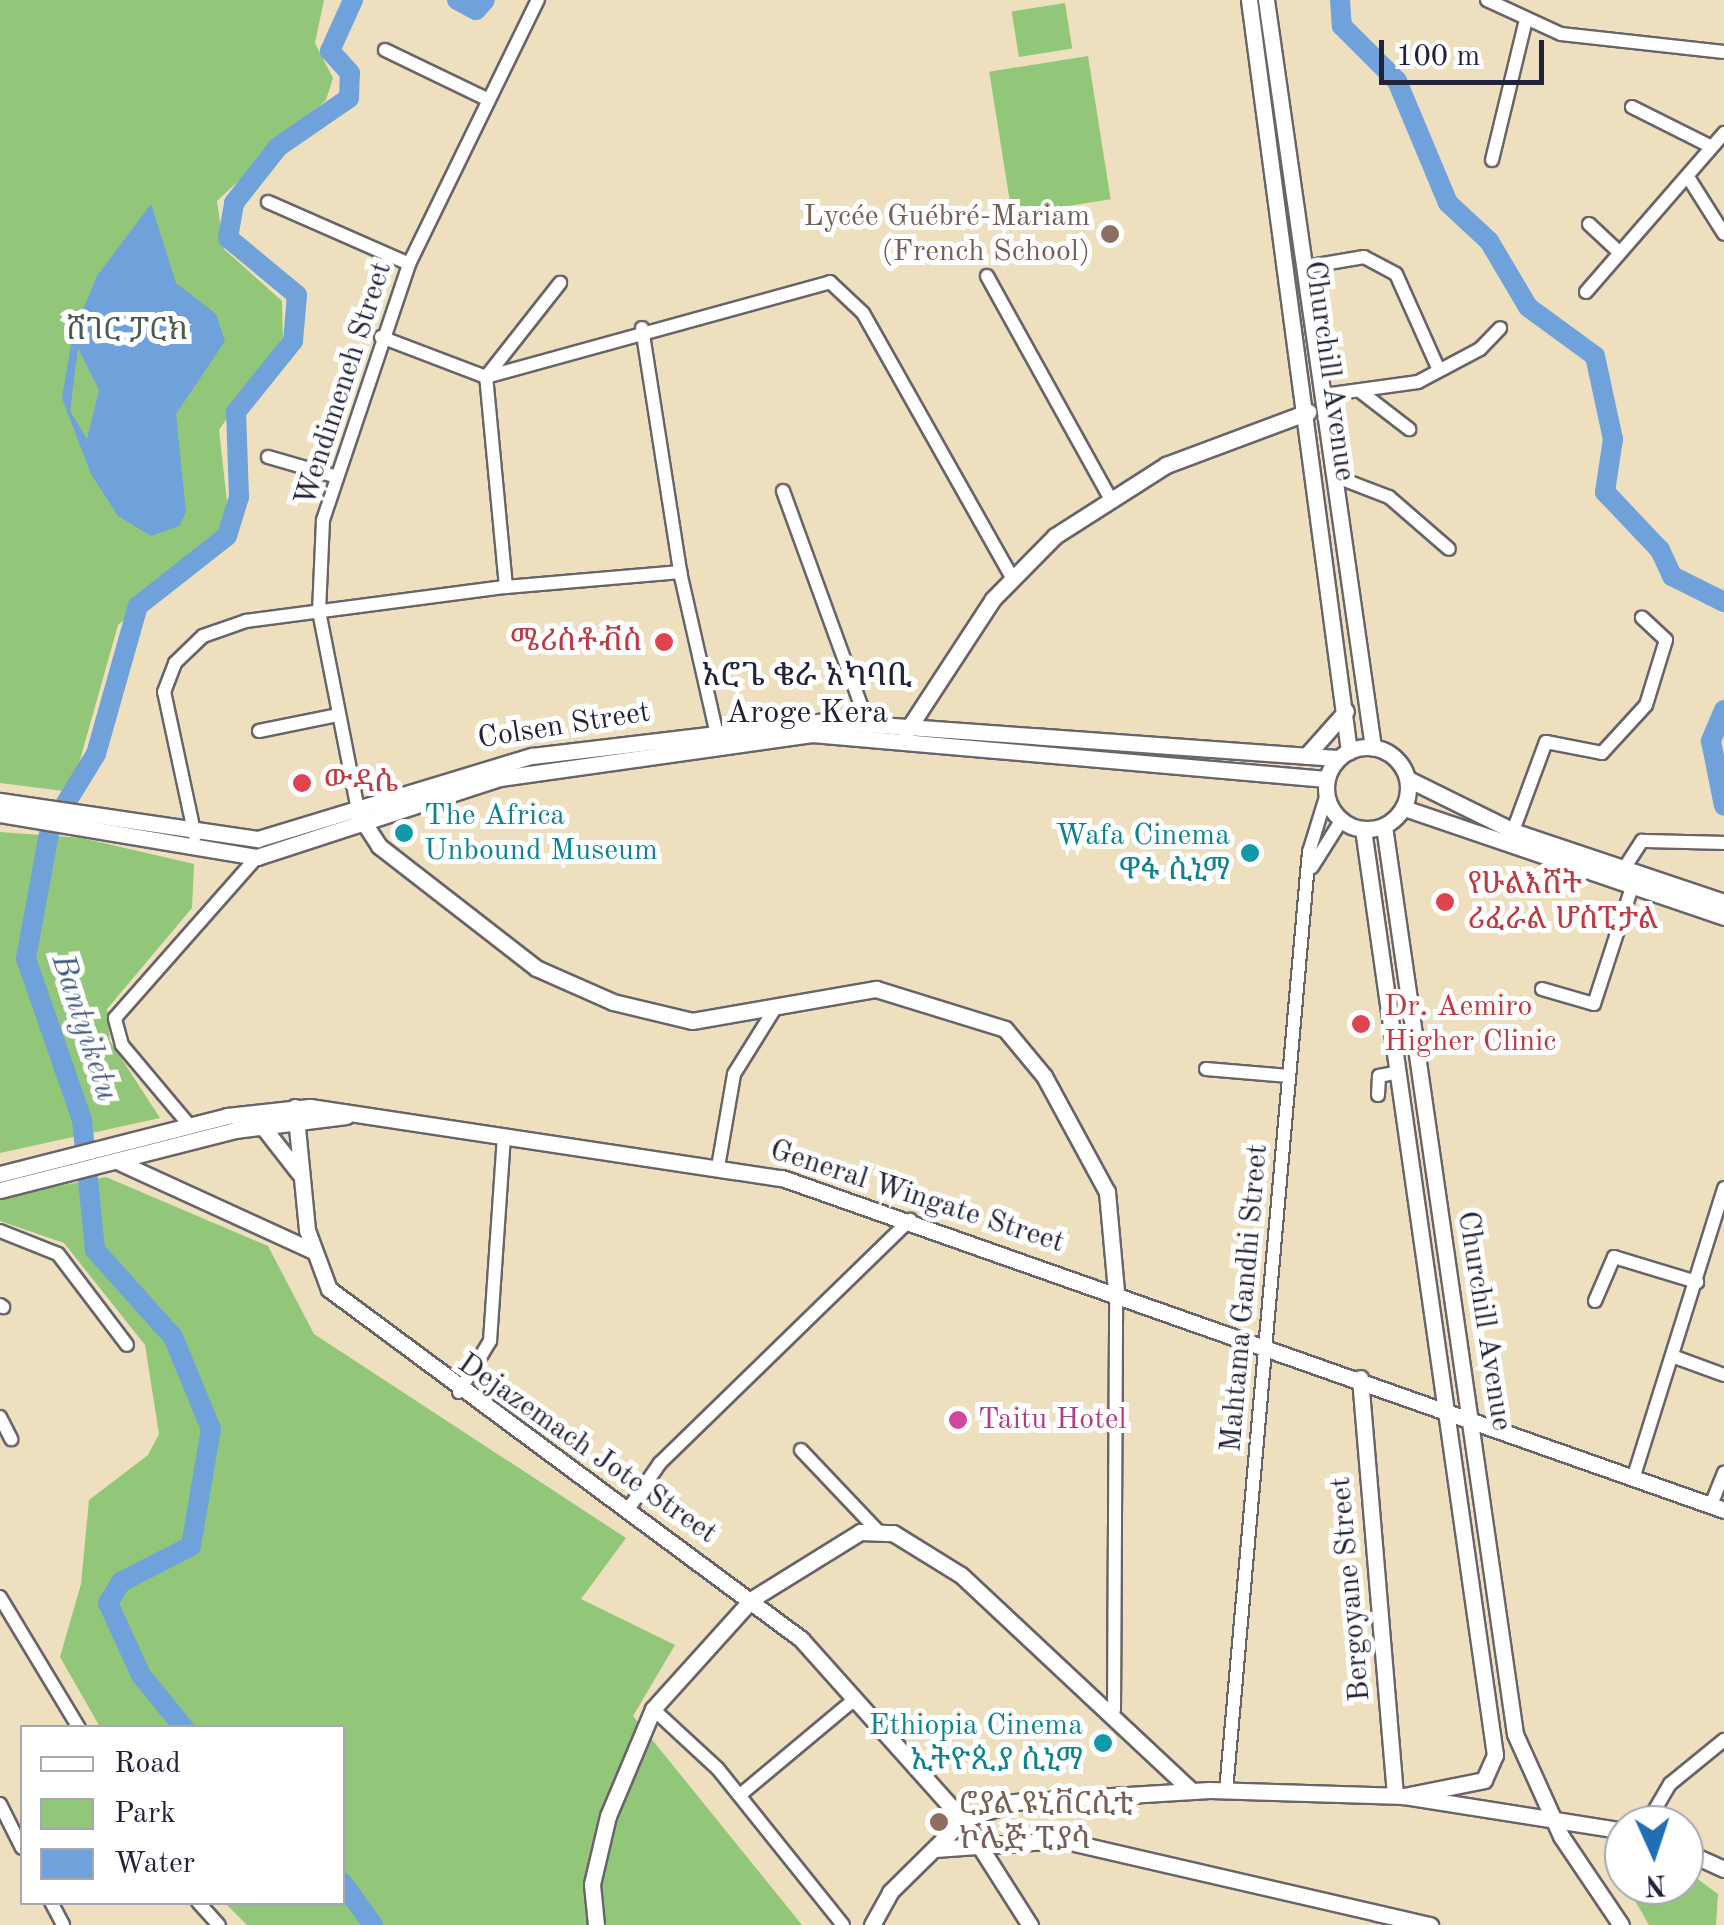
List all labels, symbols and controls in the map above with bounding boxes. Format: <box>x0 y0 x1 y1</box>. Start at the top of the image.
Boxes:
scale bar <box>1384 20 1549 82</box>
text: 100 m <box>1396 42 1480 72</box>
place label: Lycée Guébré-Mariam (French School) <box>803 199 1090 270</box>
marker: Lycée Guébré-Mariam (French School) <box>1099 223 1121 245</box>
street label: Wendimeneh Street <box>288 257 400 511</box>
street label: Churchill Avenue <box>1296 259 1362 483</box>
park label: ሸገር ፓርክ <box>66 313 188 349</box>
place label: ሜሪስቶቭስ <box>511 624 642 660</box>
marker: ሜሪስቶቭስ <box>651 629 677 655</box>
district label: አሮጌ ቄራ አካባቢ Aroge Kera <box>702 659 912 734</box>
street label: Colsen Street <box>475 695 653 757</box>
place label: ውዳሴ <box>324 765 398 801</box>
marker: ውዳሴ <box>289 770 315 796</box>
place label: The Africa Unbound Museum <box>424 798 658 868</box>
place label: Wafa Cinema ዋፋ ሲኒማ <box>1056 818 1230 888</box>
marker: The Africa Unbound Museum <box>393 822 415 844</box>
marker: Wafa Cinema ዋፋ ሲኒማ <box>1239 842 1261 864</box>
place label: የሁልእሸት ሪፈራል ሆስፒታል <box>1468 867 1659 938</box>
marker: የሁልእሸት ሪፈራል ሆስፒታል <box>1432 889 1458 915</box>
water label: Bantyiketu <box>41 950 125 1106</box>
place label: Dr. Aemiro Higher Clinic <box>1384 989 1556 1060</box>
marker: Dr. Aemiro Higher Clinic <box>1348 1011 1374 1037</box>
street label: General Wingate Street <box>765 1132 1069 1262</box>
street label: Mahtama Gandhi Street <box>1214 1142 1276 1454</box>
street label: Churchill Avenue <box>1449 1208 1519 1434</box>
street label: Dejazemach Jote Street <box>450 1346 724 1552</box>
place label: Taitu Hotel <box>978 1402 1127 1438</box>
marker: Taitu Hotel <box>947 1409 969 1431</box>
street label: Bergoyane Street <box>1323 1475 1379 1703</box>
place label: Ethiopia Cinema ኢትዮጲያ ሲኒማ <box>869 1708 1083 1778</box>
legend <box>20 1725 345 1905</box>
marker: Ethiopia Cinema ኢትዮጲያ ሲኒማ <box>1092 1732 1114 1754</box>
text: Road <box>114 1749 181 1779</box>
place label: ሮያል ዩኒቨርሲቲ ኮሌጅ ፒያሳ <box>959 1787 1134 1858</box>
text: Park <box>114 1799 176 1829</box>
north arrow <box>1604 1805 1704 1905</box>
marker: ሮያል ዩኒቨርሲቲ ኮሌጅ ፒያሳ <box>928 1811 950 1833</box>
text: Water <box>114 1849 195 1879</box>
text: N <box>1644 1868 1667 1898</box>

